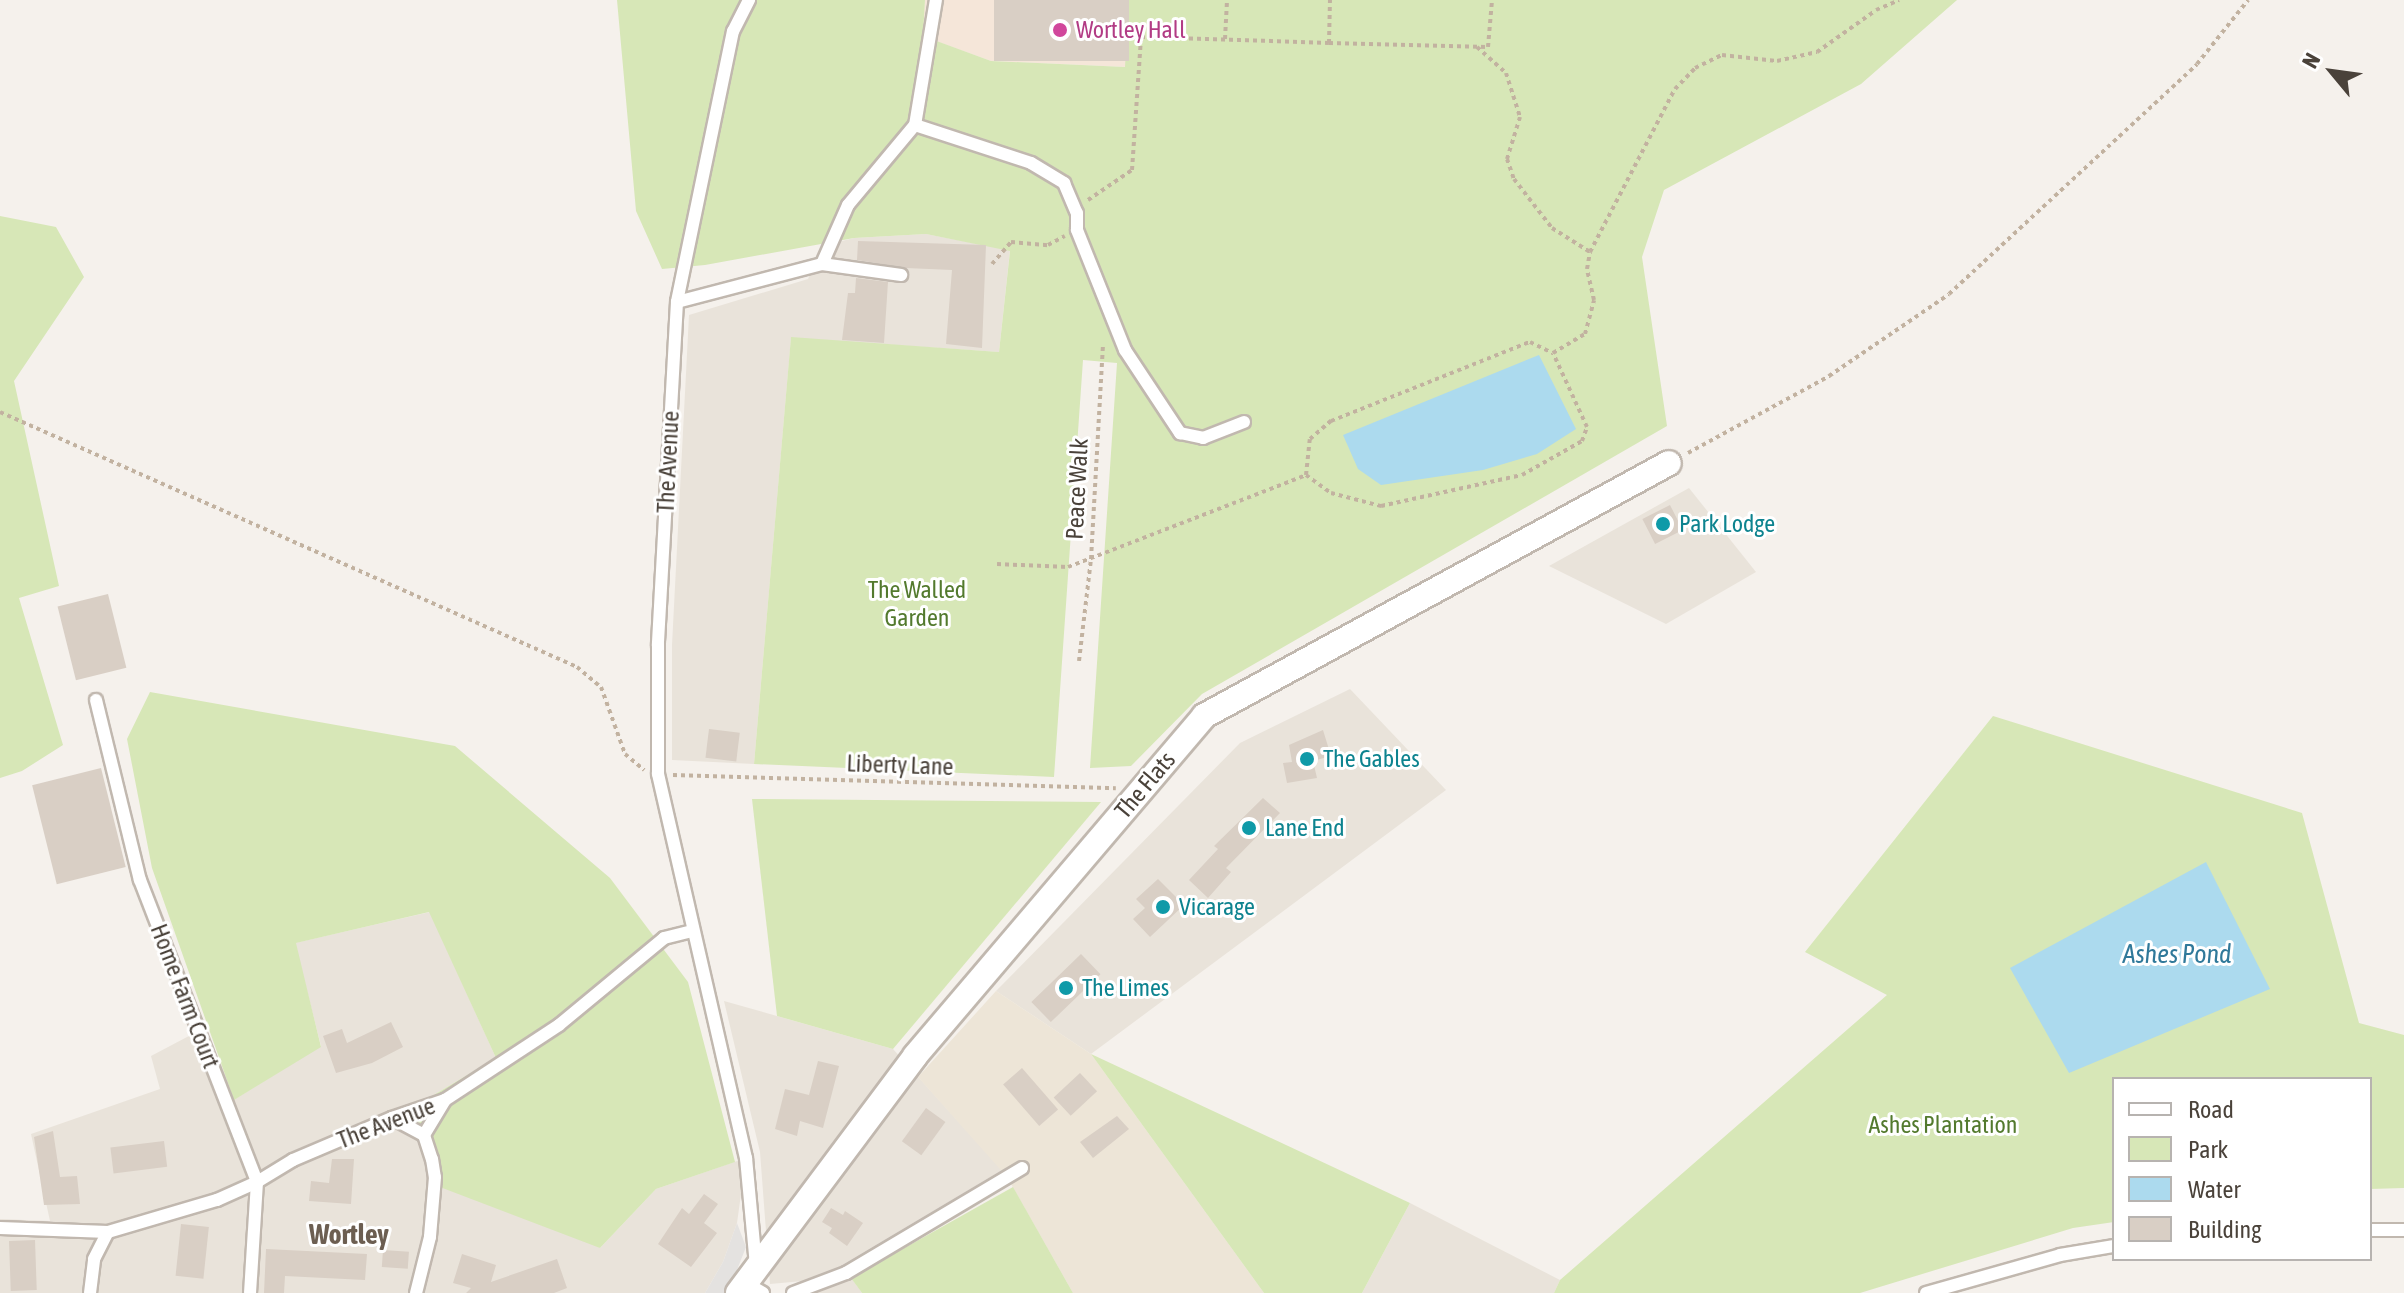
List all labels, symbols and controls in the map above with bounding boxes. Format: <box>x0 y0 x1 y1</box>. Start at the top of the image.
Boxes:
place label: Wortley Hall <box>1076 16 1185 44</box>
marker: Wortley Hall <box>1051 21 1069 39</box>
north arrow <box>2292 32 2372 112</box>
text: N <box>2296 48 2326 72</box>
street label: The Avenue <box>651 410 685 514</box>
street label: Peace Walk <box>1060 438 1094 540</box>
place label: Park Lodge <box>1679 510 1775 538</box>
marker: Park Lodge <box>1654 515 1672 533</box>
park label: The Walled Garden <box>868 576 966 632</box>
place label: The Gables <box>1323 745 1420 773</box>
street label: The Flats <box>1109 746 1181 824</box>
street label: Liberty Lane <box>846 749 954 781</box>
marker: The Gables <box>1298 750 1316 768</box>
place label: Lane End <box>1265 814 1345 842</box>
marker: Lane End <box>1240 819 1258 837</box>
place label: Vicarage <box>1179 893 1255 921</box>
marker: Vicarage <box>1154 898 1172 916</box>
street label: Home Farm Court <box>144 920 226 1072</box>
water label: Ashes Pond <box>2123 939 2231 971</box>
place label: The Limes <box>1082 974 1169 1002</box>
marker: The Limes <box>1057 979 1075 997</box>
legend <box>2112 1077 2372 1261</box>
street label: The Avenue <box>333 1091 439 1155</box>
text: Road <box>2188 1096 2234 1123</box>
park label: Ashes Plantation <box>1869 1111 2017 1139</box>
text: Park <box>2188 1136 2228 1163</box>
text: Water <box>2188 1176 2241 1203</box>
text: Building <box>2188 1216 2261 1243</box>
district label: Wortley <box>309 1217 389 1251</box>

